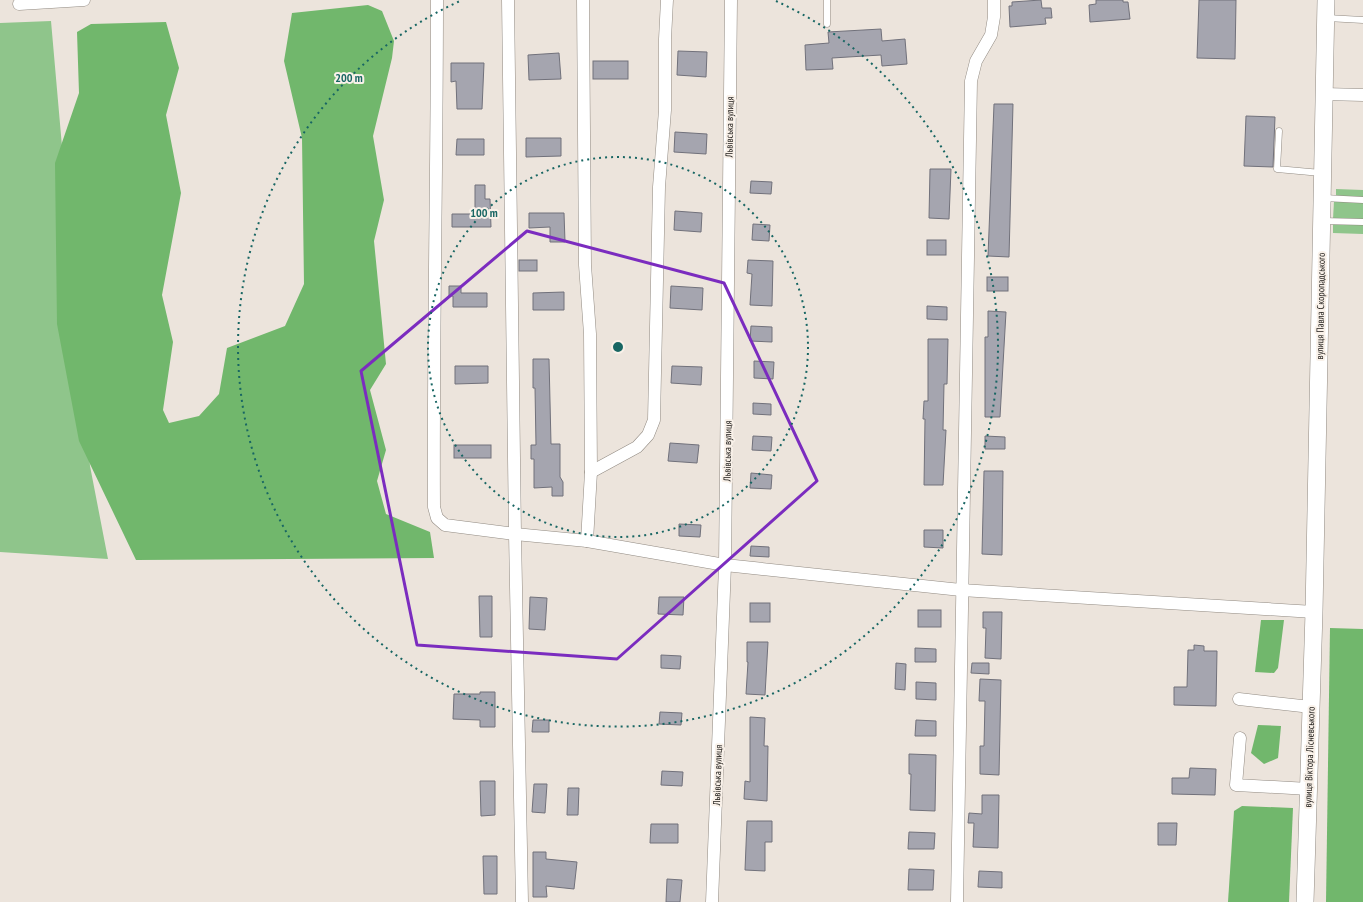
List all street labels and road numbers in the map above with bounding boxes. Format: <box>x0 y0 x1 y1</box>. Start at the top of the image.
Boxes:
street label: Львівська вулиця <box>722 96 737 158</box>
street label: вулиця Павла Скоропадського <box>1313 253 1328 359</box>
street label: Львівська вулиця <box>720 420 735 482</box>
street label: вулиця Віктора Лісневського <box>1301 706 1318 808</box>
street label: Львівська вулиця <box>710 744 725 807</box>

